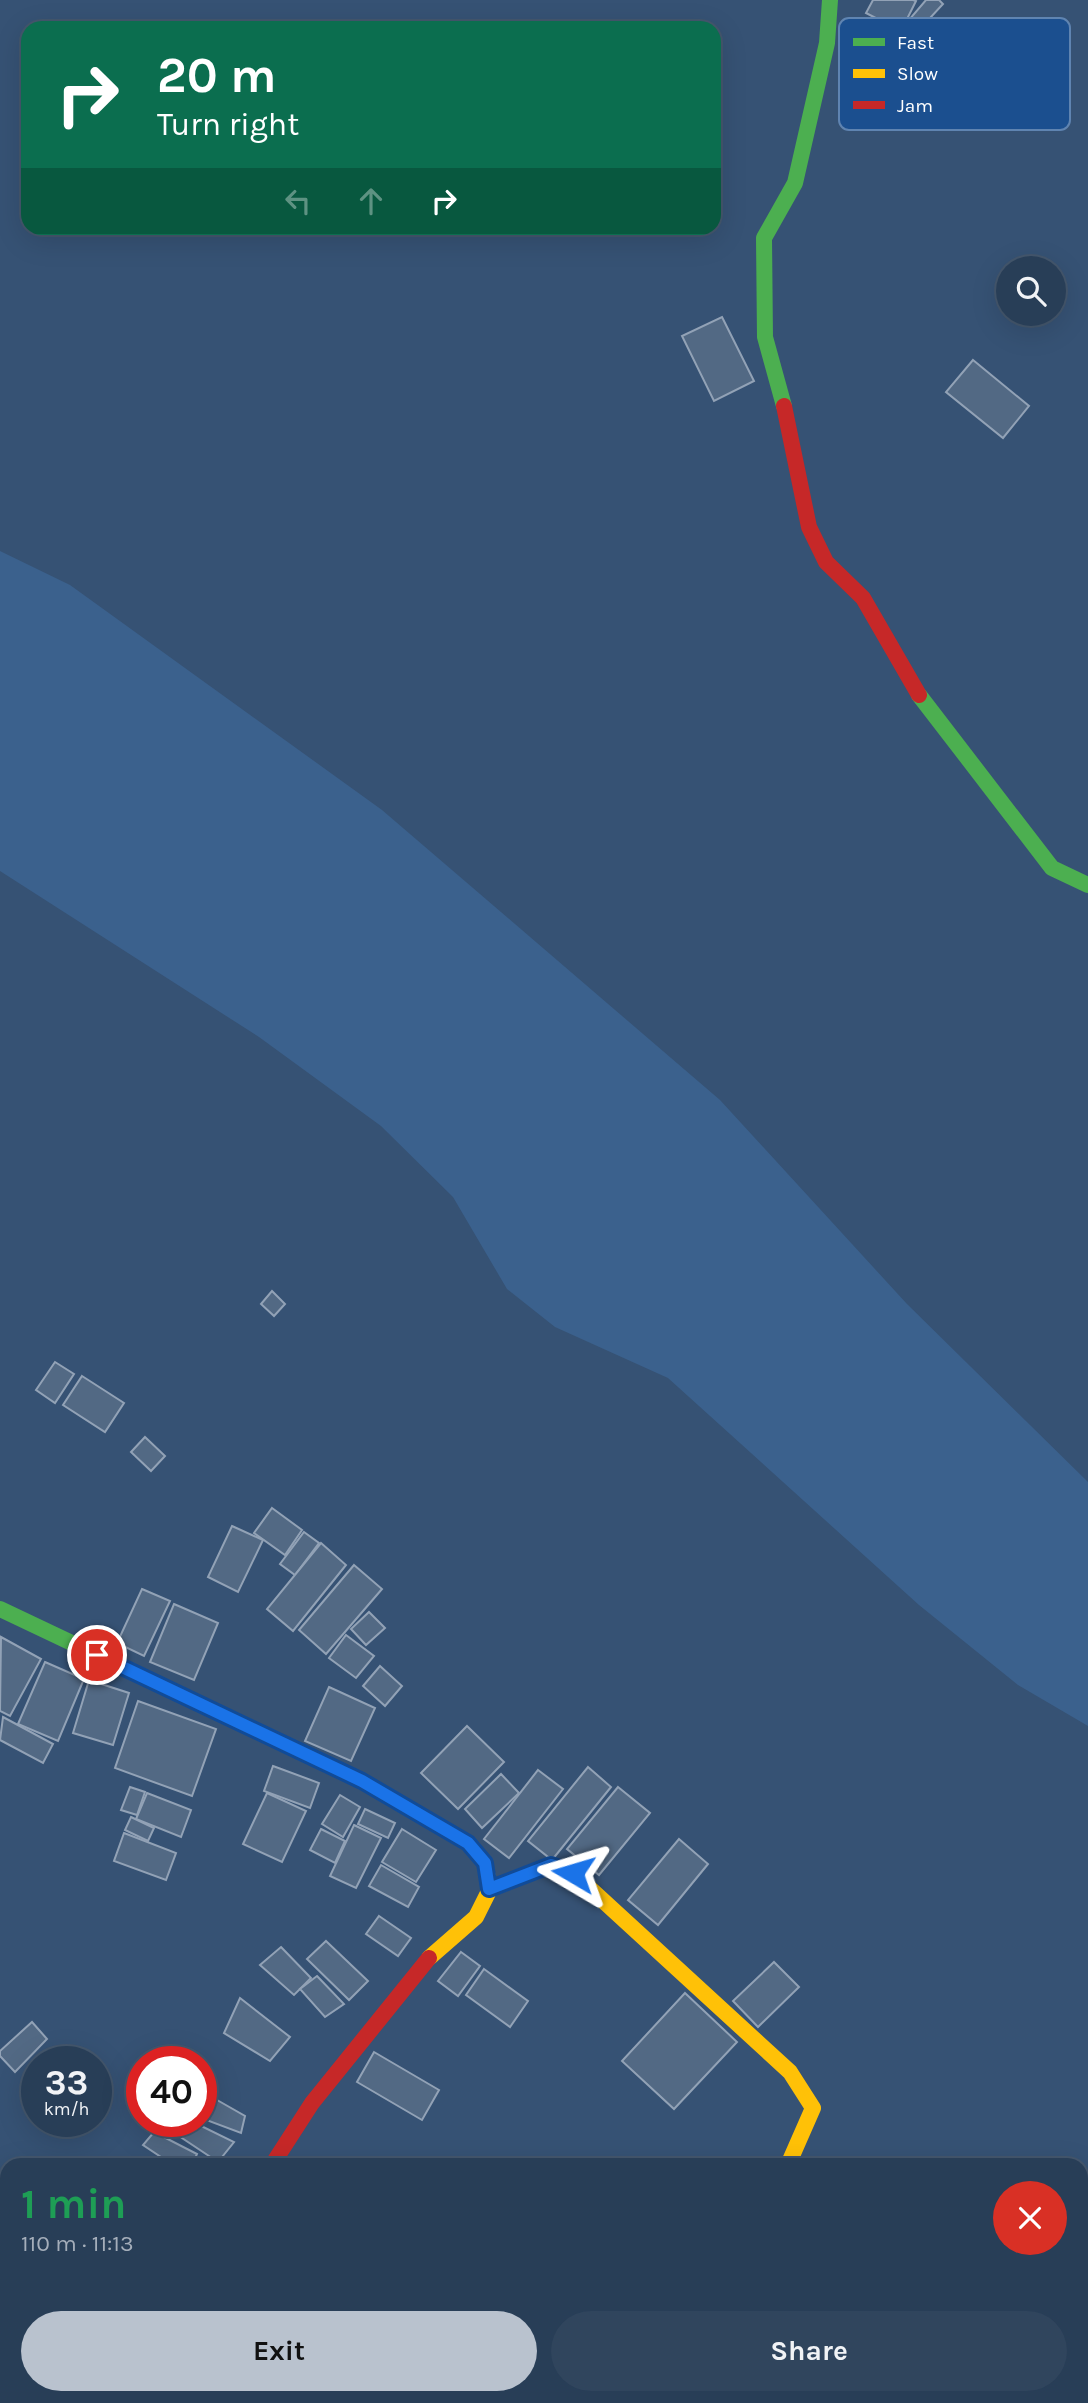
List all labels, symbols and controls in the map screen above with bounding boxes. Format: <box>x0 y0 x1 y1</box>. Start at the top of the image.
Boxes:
legend <box>839 18 1070 130</box>
text: Fast <box>897 32 934 54</box>
text: 20 m <box>157 47 277 104</box>
icon: right <box>42 49 133 140</box>
text: Slow <box>897 63 938 85</box>
text: Jam <box>897 95 933 117</box>
text: Turn right <box>157 106 299 143</box>
icon: left <box>279 182 317 220</box>
icon: ahead <box>352 182 390 220</box>
icon: right <box>425 182 463 220</box>
map controls <box>996 256 1066 326</box>
button: search <box>996 256 1066 326</box>
pin <box>67 1625 127 1685</box>
icon: arrive <box>78 1636 116 1674</box>
position arrow <box>536 1836 610 1910</box>
speed limit sign: 40 <box>126 2046 217 2137</box>
text: 33 <box>45 2062 88 2103</box>
text: km/h <box>44 2098 89 2120</box>
text: 1 min <box>21 2179 126 2229</box>
button: close <box>993 2181 1067 2255</box>
text: 110 m · 11:13 <box>21 2230 134 2257</box>
button: Exit <box>21 2311 537 2391</box>
button: Share <box>551 2311 1067 2391</box>

